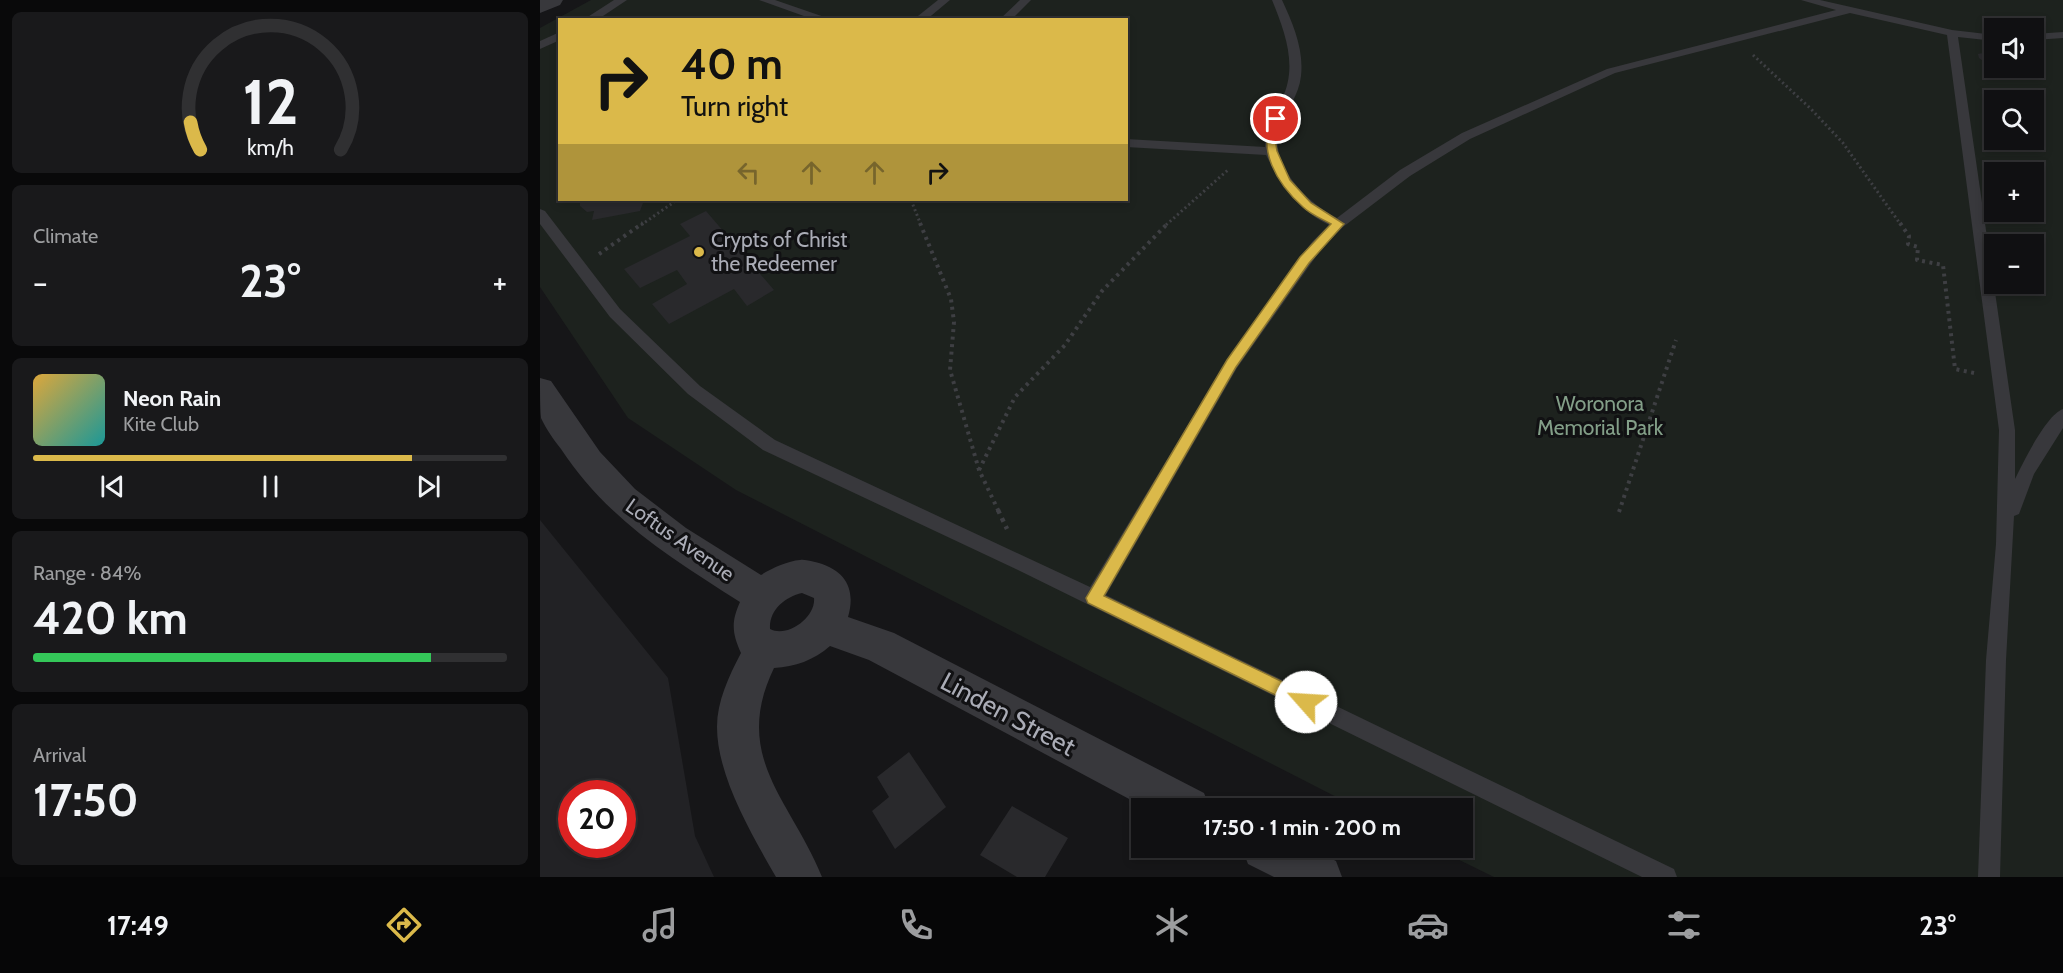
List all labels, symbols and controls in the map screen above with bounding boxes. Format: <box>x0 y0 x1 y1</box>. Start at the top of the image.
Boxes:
map controls <box>1984 18 2044 294</box>
button: sound <box>1984 18 2044 78</box>
text: 40 m <box>681 38 783 90</box>
icon: right <box>582 42 660 120</box>
text: 12 <box>242 64 298 140</box>
text: Turn right <box>681 90 788 123</box>
button: search <box>1984 90 2044 150</box>
pin <box>1250 93 1301 144</box>
icon: arrive <box>1259 102 1292 135</box>
text: km/h <box>247 134 293 160</box>
icon: left <box>732 156 765 189</box>
icon: ahead <box>795 156 828 189</box>
icon: ahead <box>858 156 891 189</box>
icon: right <box>921 156 954 189</box>
button: + <box>1984 162 2044 222</box>
text: Climate <box>33 224 98 248</box>
place label: Crypts of Christ the Redeemer <box>711 227 847 276</box>
button: − <box>1984 234 2044 294</box>
marker: Crypts of Christ the Redeemer <box>692 245 706 259</box>
text: 23° <box>239 254 301 308</box>
text: − <box>33 262 48 302</box>
text: + <box>492 262 507 302</box>
text: Neon Rain <box>123 385 221 412</box>
park label: Woronora Memorial Park <box>1537 391 1664 440</box>
text: Kite Club <box>123 412 199 436</box>
icon: previous <box>96 470 129 503</box>
icon: pause <box>254 470 287 503</box>
icon: next <box>412 470 445 503</box>
street label: Loftus Avenue <box>621 493 740 586</box>
text: Range · 84% <box>33 561 141 585</box>
text: 420 km <box>33 591 188 645</box>
street label: Linden Street <box>935 665 1081 763</box>
position arrow <box>1274 670 1338 734</box>
text: Arrival <box>33 743 86 767</box>
text: 17:50 <box>33 773 138 827</box>
speed limit sign: 20 <box>558 780 636 858</box>
text: 17:50 · 1 min · 200 m <box>1203 814 1401 841</box>
icon: directions <box>383 904 425 946</box>
icon: music <box>639 904 681 946</box>
icon: phone <box>895 904 937 946</box>
icon: climate <box>1151 904 1193 946</box>
icon: car <box>1407 904 1449 946</box>
icon: filters <box>1663 904 1705 946</box>
text: 17:49 <box>107 909 169 942</box>
text: 23° <box>1919 909 1956 942</box>

